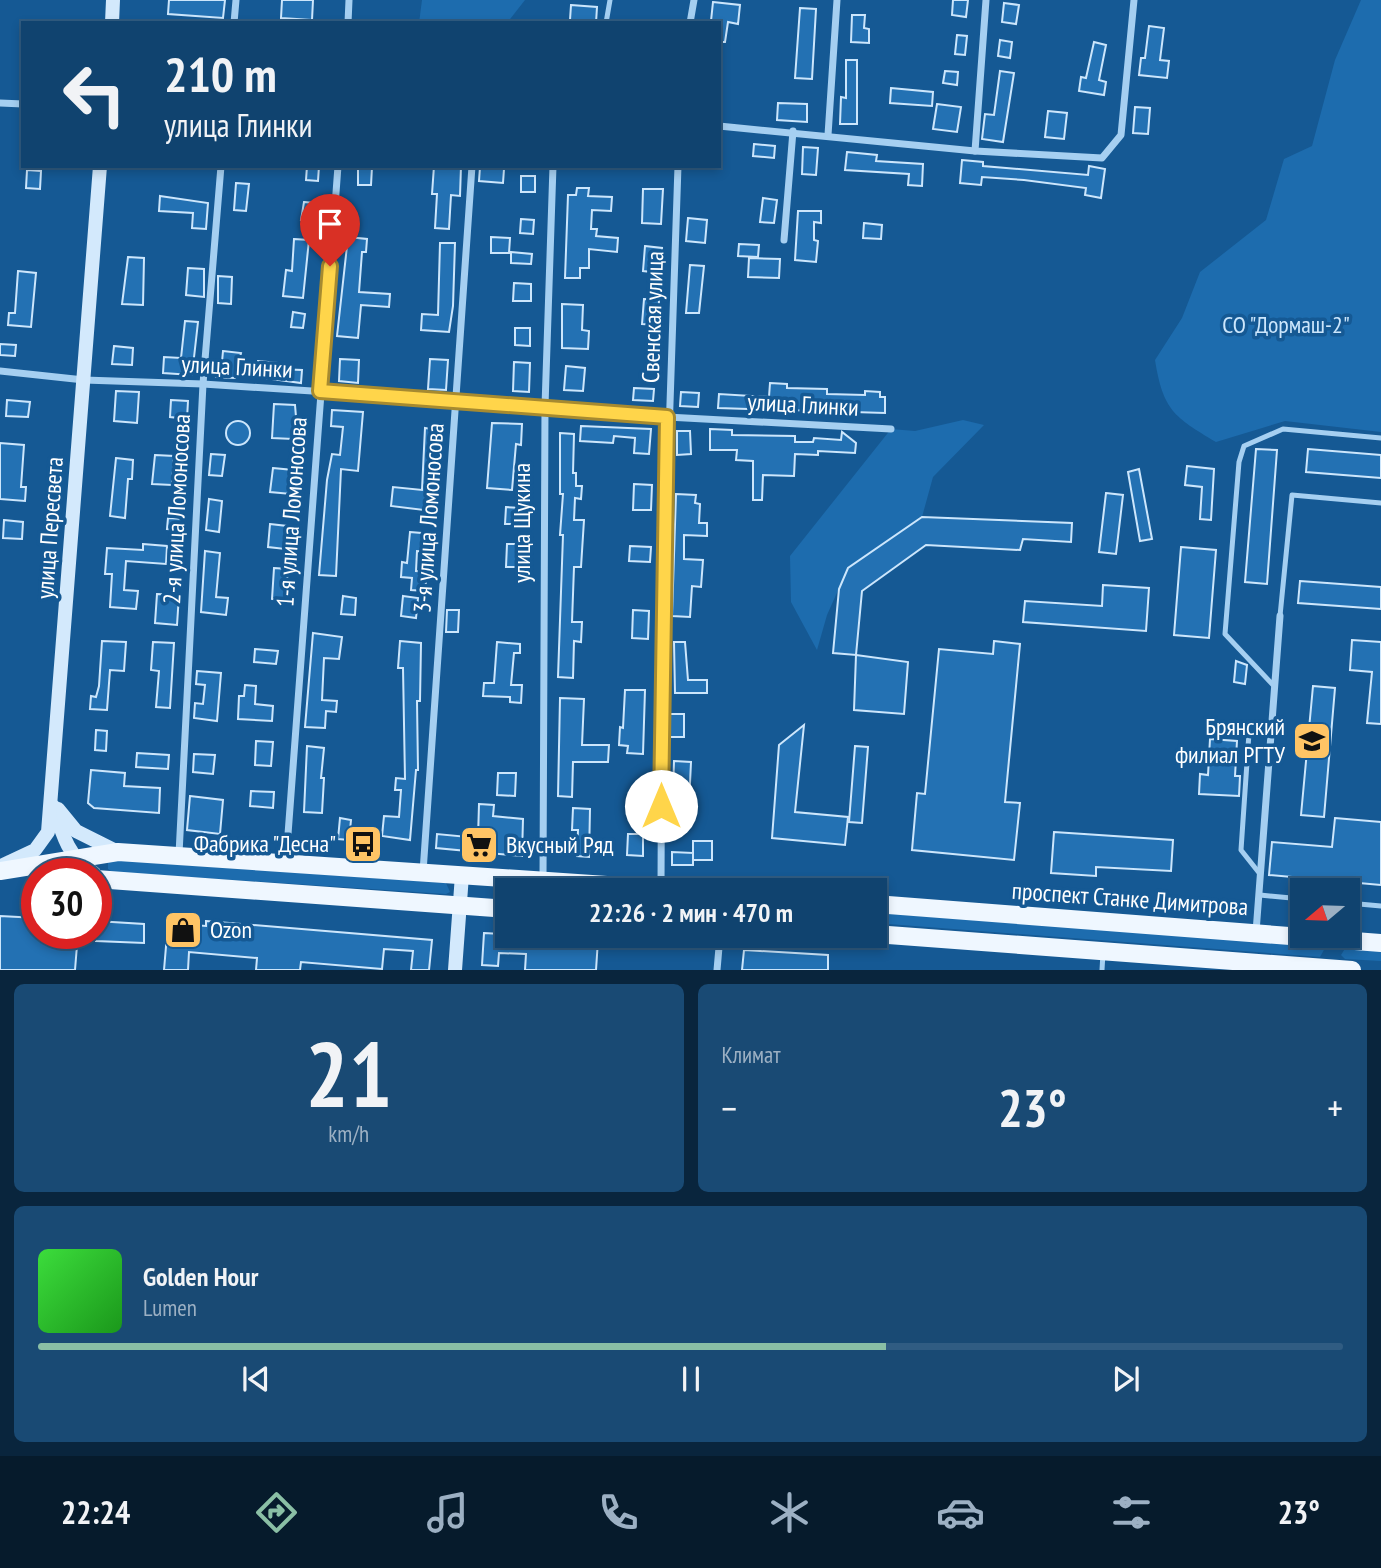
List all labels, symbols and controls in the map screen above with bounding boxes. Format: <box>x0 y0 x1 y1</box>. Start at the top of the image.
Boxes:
text: 210 m <box>164 42 277 106</box>
icon: left <box>49 49 140 140</box>
text: улица Глинки <box>164 104 313 146</box>
pin <box>300 194 360 266</box>
icon: arrive <box>311 205 349 243</box>
street label: Свенская улица <box>635 251 670 383</box>
park label: СО "Дормаш-2" <box>1222 309 1350 340</box>
street label: улица Глинки <box>181 348 293 385</box>
street label: улица Глинки <box>747 386 859 423</box>
street label: 2-я улица Ломоносова <box>156 413 197 605</box>
street label: 1-я улица Ломоносова <box>269 416 314 608</box>
street label: 3-я улица Ломоносова <box>406 422 451 614</box>
street label: улица Пересвета <box>29 456 70 600</box>
street label: улица Щукина <box>506 463 537 583</box>
place label: Брянский филиал РГТУ <box>1175 711 1285 770</box>
school or university icon: Брянский филиал РГТУ <box>1291 720 1333 762</box>
position arrow <box>624 769 698 843</box>
bus stop icon: Фабрика "Десна" <box>342 823 384 865</box>
supermarket icon: Вкусный Ряд <box>458 824 500 866</box>
place label: Фабрика "Десна" <box>194 828 336 859</box>
place label: Вкусный Ряд <box>506 829 614 860</box>
speed limit sign: 30 <box>21 858 112 949</box>
street label: проспект Станке Димитрова <box>1011 875 1249 922</box>
north arrow <box>1290 878 1360 948</box>
map controls <box>1290 878 1360 948</box>
text: 22:26 · 2 мин · 470 m <box>589 896 793 929</box>
shop icon: Ozon <box>162 909 204 951</box>
place label: Ozon <box>210 914 252 945</box>
text: 21 <box>305 1014 392 1132</box>
text: Климат <box>722 1040 781 1069</box>
text: 23° <box>998 1074 1067 1141</box>
text: − <box>722 1083 737 1132</box>
text: + <box>1327 1083 1343 1132</box>
text: km/h <box>328 1119 369 1148</box>
text: Golden Hour <box>143 1260 258 1293</box>
text: Lumen <box>143 1293 197 1322</box>
icon: previous <box>237 1360 275 1398</box>
icon: pause <box>672 1360 710 1398</box>
icon: next <box>1107 1360 1145 1398</box>
icon: directions <box>252 1488 301 1537</box>
icon: music <box>423 1488 472 1537</box>
icon: phone <box>594 1488 643 1537</box>
icon: climate <box>765 1488 814 1537</box>
icon: car <box>936 1488 985 1537</box>
icon: filters <box>1107 1488 1156 1537</box>
text: 22:24 <box>61 1491 130 1533</box>
text: 23° <box>1278 1491 1320 1533</box>

